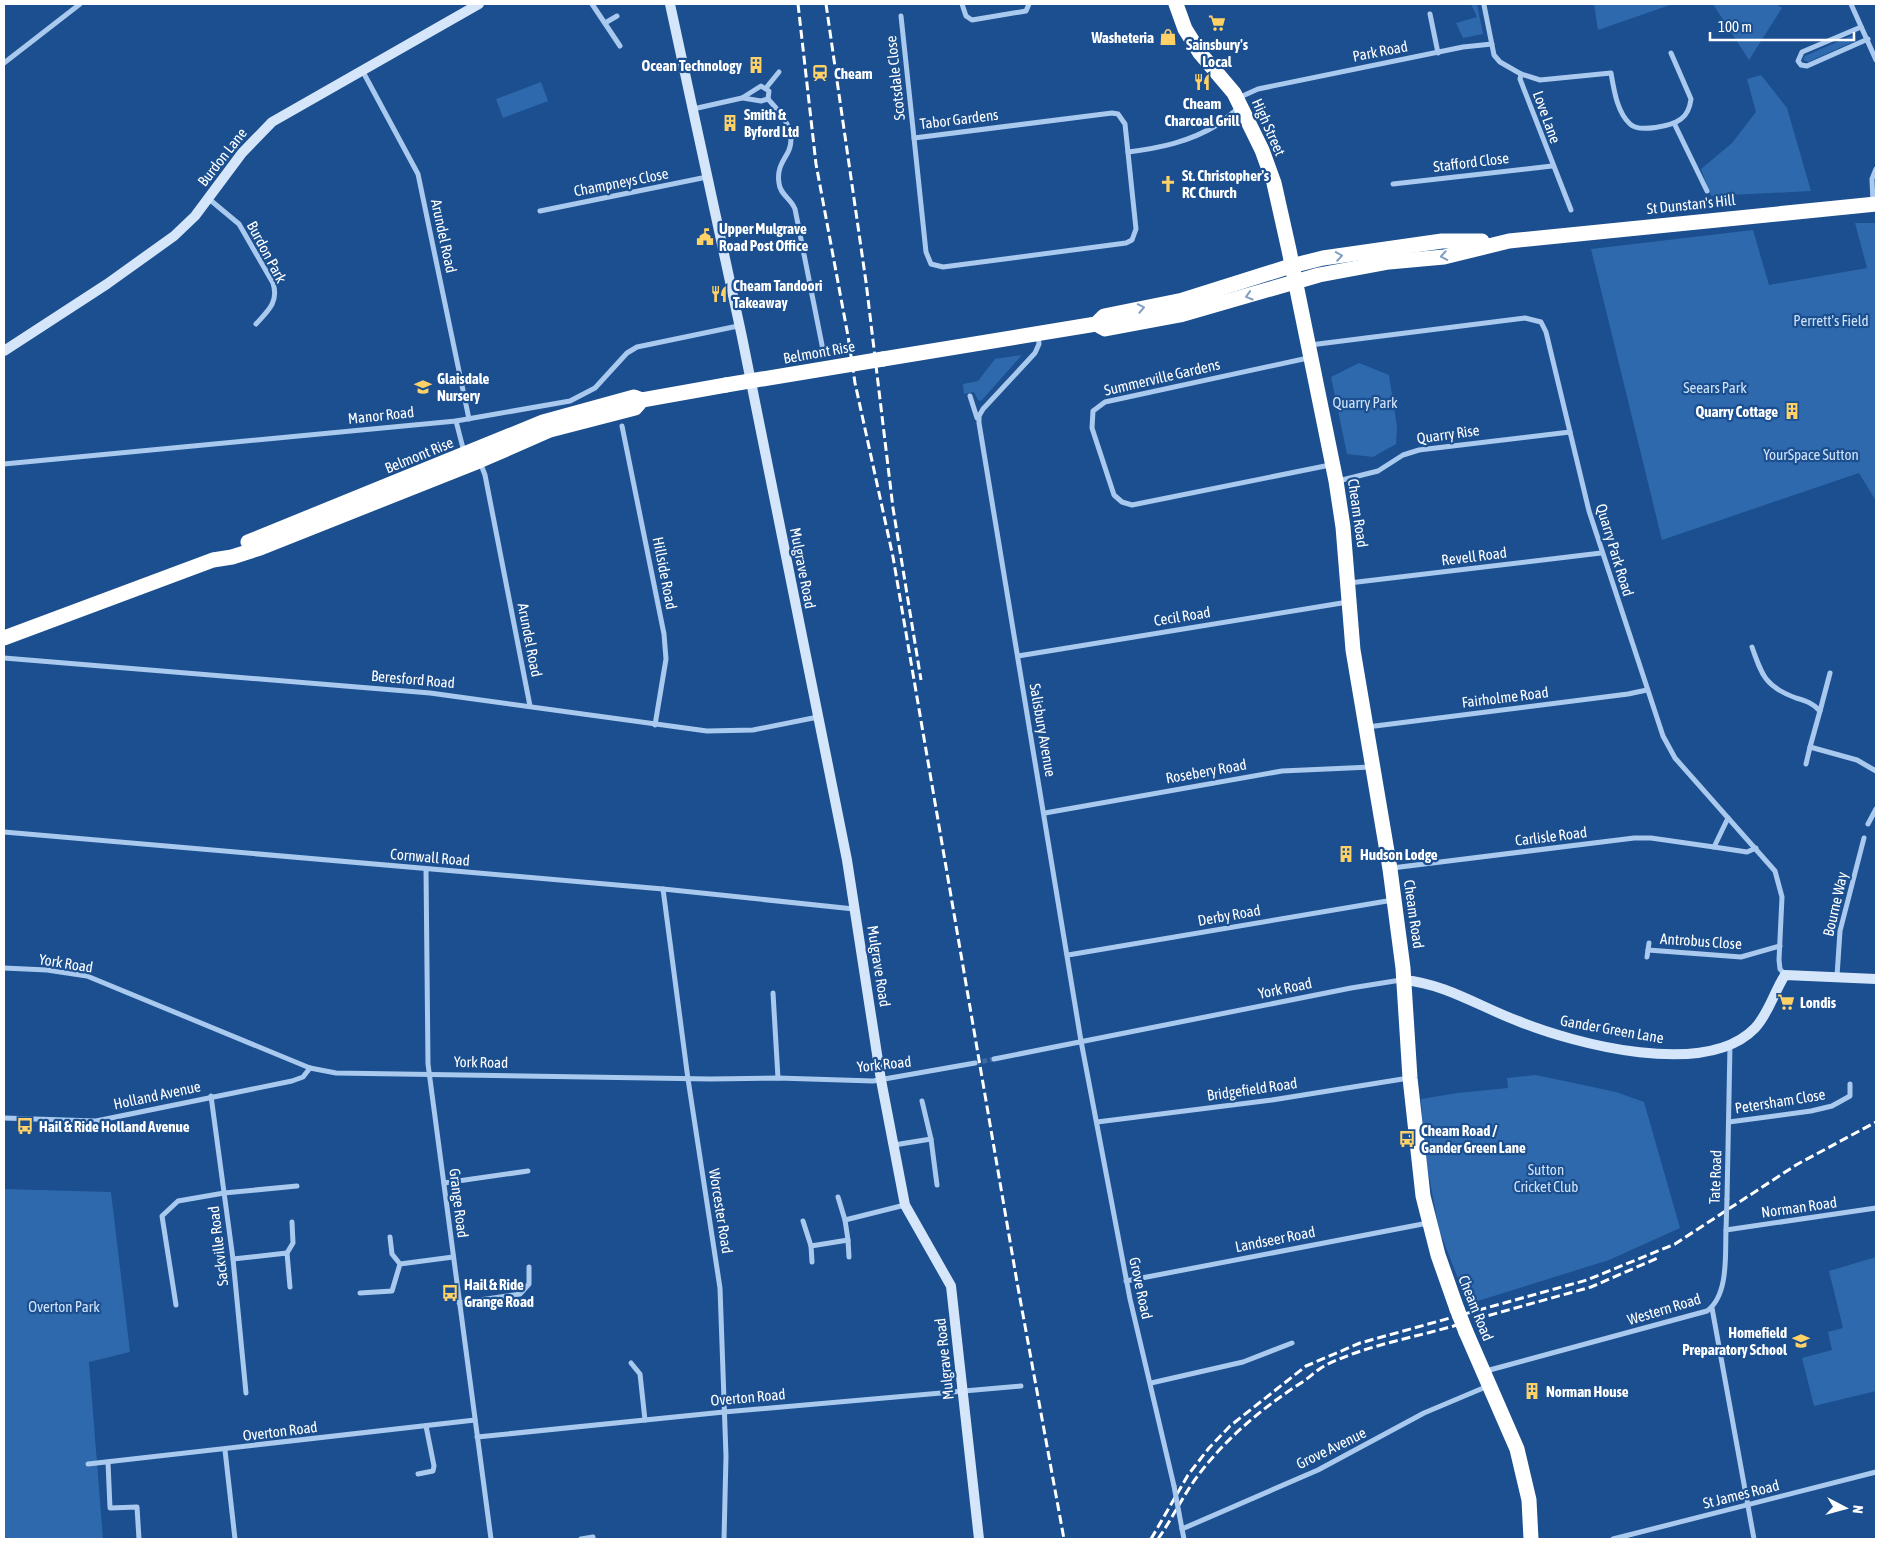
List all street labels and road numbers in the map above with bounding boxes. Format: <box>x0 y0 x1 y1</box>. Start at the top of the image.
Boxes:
street label: Scotsdale Close <box>882 35 908 121</box>
street label: Park Road <box>1351 37 1409 65</box>
street label: Love Lane <box>1530 89 1564 146</box>
street label: High Street <box>1249 96 1289 158</box>
street label: Tabor Gardens <box>919 106 999 132</box>
street label: Burdon Lane <box>194 124 250 189</box>
street label: Stafford Close <box>1432 149 1510 175</box>
street label: Champneys Close <box>572 164 670 200</box>
street label: St Dunstan's Hill <box>1646 191 1736 217</box>
street label: Arundel Road <box>428 198 460 274</box>
street label: Burdon Park <box>244 218 290 286</box>
street label: Belmont Rise <box>782 337 856 367</box>
street label: Summerville Gardens <box>1102 355 1222 399</box>
street label: Manor Road <box>347 403 415 427</box>
street label: Quarry Rise <box>1416 421 1481 447</box>
street label: Belmont Rise <box>382 433 456 476</box>
street label: Cheam Road <box>1345 477 1371 549</box>
street label: Quarry Park Road <box>1593 502 1637 598</box>
street label: Mulgrave Road <box>787 526 819 610</box>
street label: Hillside Road <box>650 535 680 611</box>
street label: Revell Road <box>1440 544 1508 568</box>
street label: Arundel Road <box>515 602 545 678</box>
street label: Cecil Road <box>1152 603 1212 629</box>
street label: Beresford Road <box>370 667 456 691</box>
street label: Salisbury Avenue <box>1026 682 1060 778</box>
street label: Fairholme Road <box>1461 683 1549 711</box>
street label: Rosebery Road <box>1164 756 1248 786</box>
street label: Carlisle Road <box>1514 823 1588 849</box>
street label: Cornwall Road <box>389 845 471 869</box>
street label: Bourne Way <box>1819 870 1851 938</box>
street label: Cheam Road <box>1401 878 1427 950</box>
street label: Derby Road <box>1196 901 1262 929</box>
street label: Mulgrave Road <box>864 924 894 1008</box>
street label: Antrobus Close <box>1660 930 1743 952</box>
street label: York Road <box>38 950 94 976</box>
street label: York Road <box>1257 974 1313 1002</box>
street label: Gander Green Lane <box>1559 1012 1665 1046</box>
street label: York Road <box>454 1053 508 1071</box>
street label: York Road <box>856 1053 912 1075</box>
street label: Bridgefield Road <box>1206 1074 1298 1104</box>
street label: Holland Avenue <box>112 1077 202 1113</box>
street label: Petersham Close <box>1733 1085 1827 1117</box>
street label: Tate Road <box>1706 1150 1724 1204</box>
street label: Grange Road <box>446 1167 472 1239</box>
street label: Worcester Road <box>706 1167 736 1255</box>
street label: Norman Road <box>1760 1193 1838 1221</box>
street label: Sackville Road <box>205 1205 231 1287</box>
street label: Landseer Road <box>1234 1223 1316 1255</box>
street label: Grove Road <box>1126 1256 1156 1320</box>
street label: Cheam Road <box>1455 1273 1497 1343</box>
street label: Western Road <box>1625 1290 1703 1328</box>
street label: Mulgrave Road <box>931 1317 957 1401</box>
street label: Overton Road <box>710 1385 786 1409</box>
street label: Overton Road <box>242 1418 318 1444</box>
street label: Grove Avenue <box>1293 1424 1369 1472</box>
street label: St James Road <box>1701 1476 1781 1512</box>

